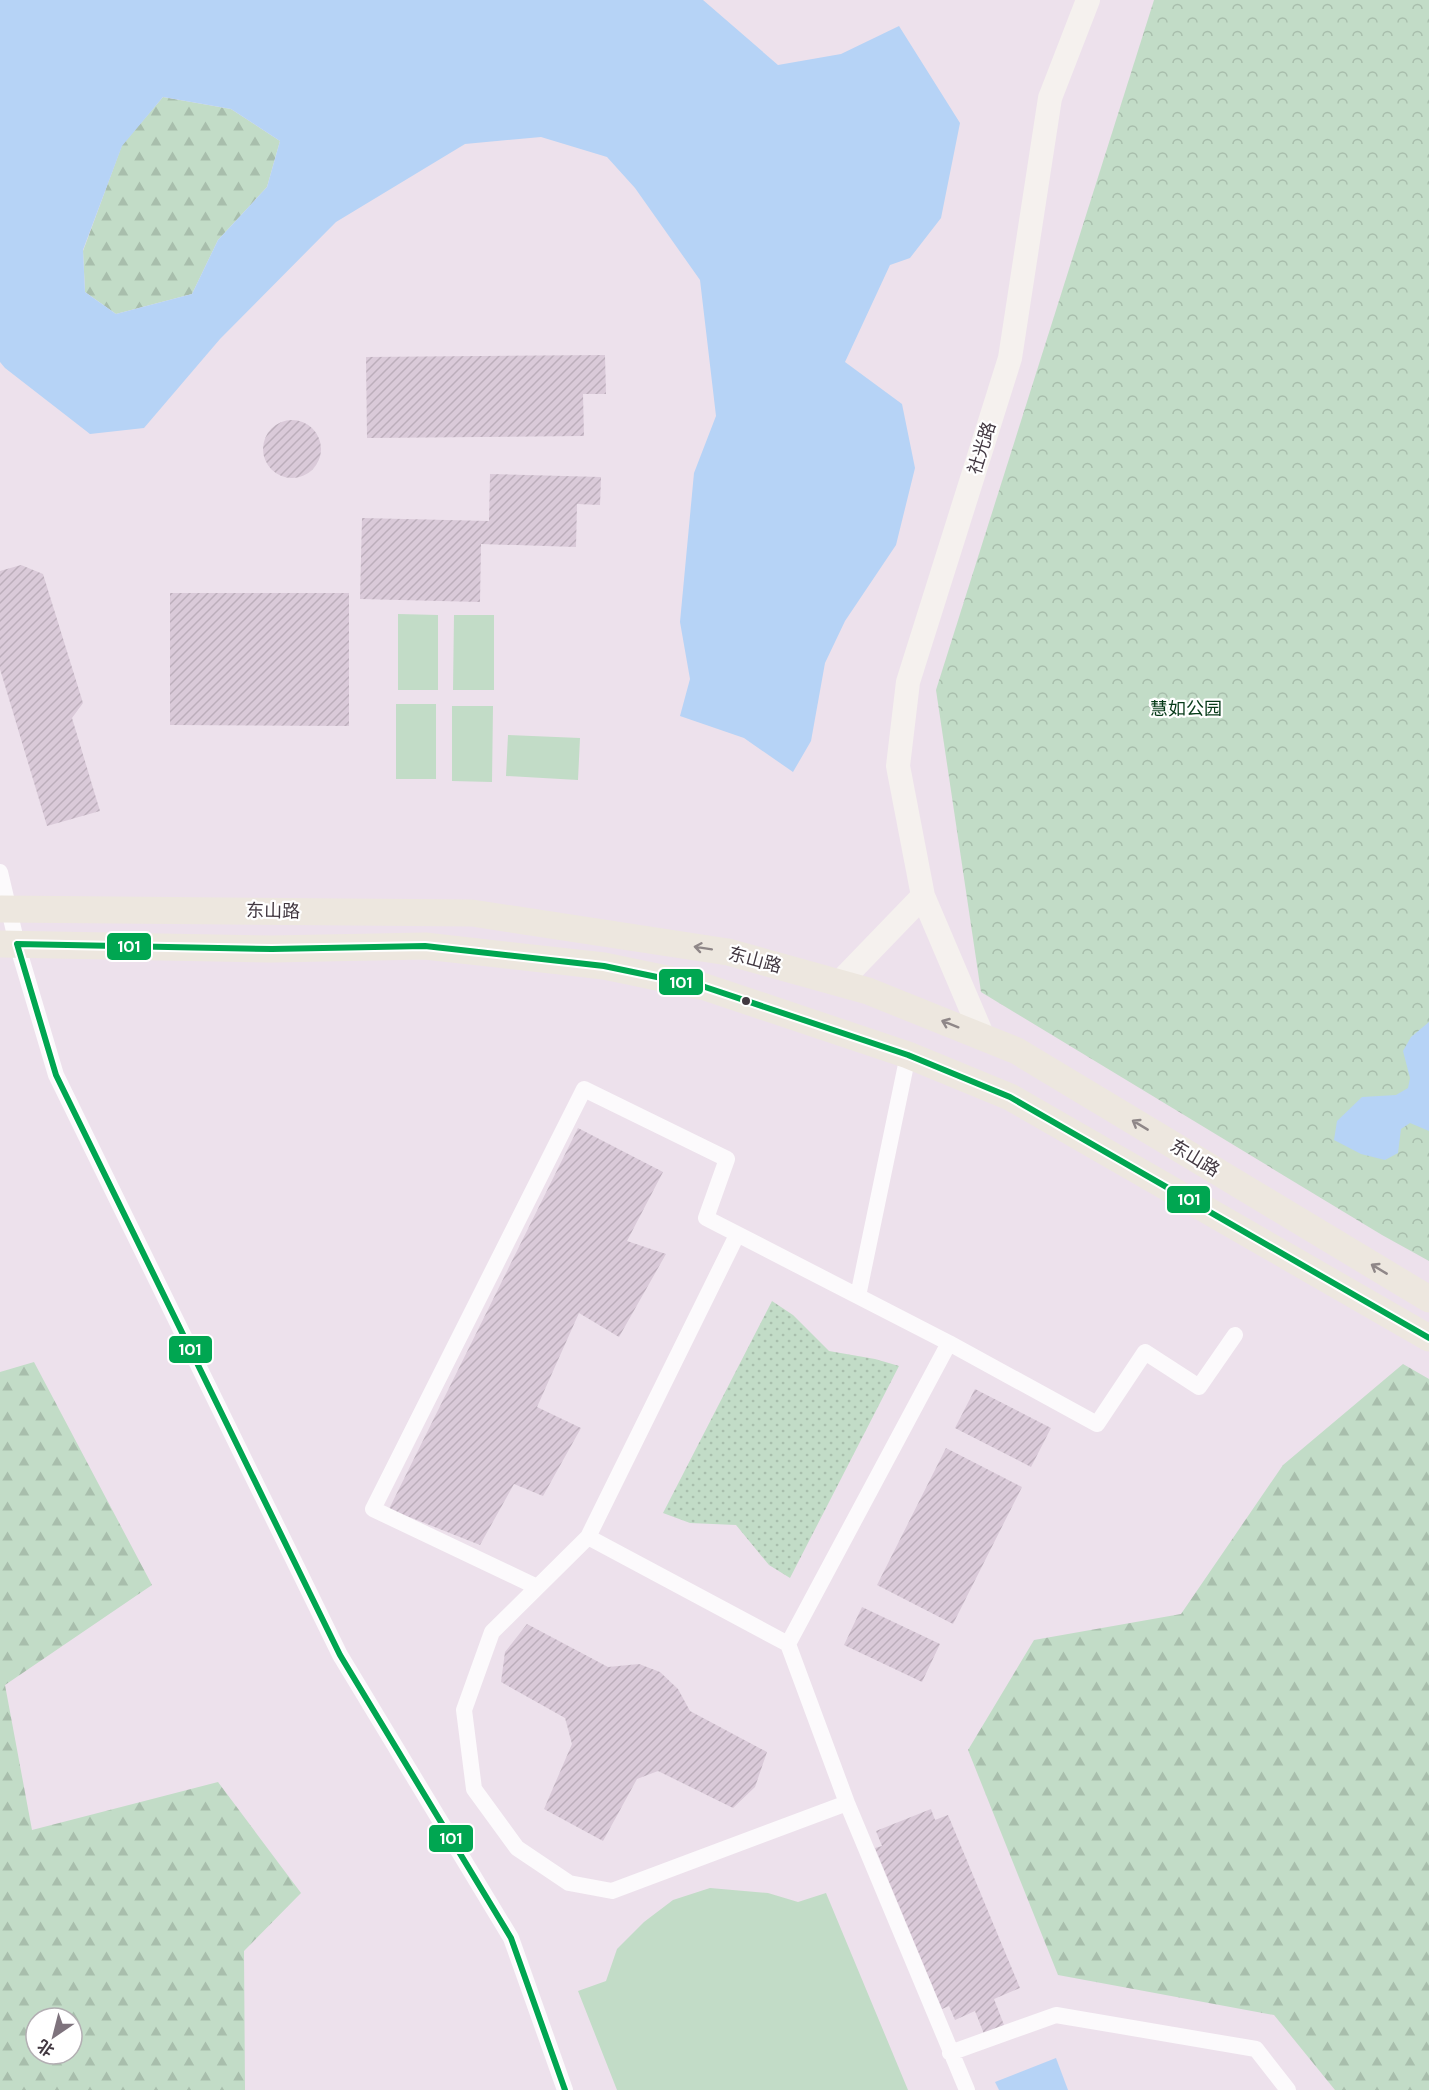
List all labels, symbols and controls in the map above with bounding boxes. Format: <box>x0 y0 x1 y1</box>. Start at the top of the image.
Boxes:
street label: 社光路 <box>963 419 1001 477</box>
park label: 慧如公园 <box>1150 697 1222 721</box>
street label: 东山路 <box>246 899 300 923</box>
line badge: 101 <box>106 932 152 961</box>
text: 101 <box>118 936 140 957</box>
street label: 东山路 <box>726 941 784 979</box>
one-way arrow <box>694 943 714 954</box>
line badge: 101 <box>658 968 704 996</box>
text: 101 <box>670 972 692 993</box>
unlabelled marker <box>740 995 752 1007</box>
one-way arrow <box>941 1018 959 1029</box>
one-way arrow <box>1132 1119 1149 1131</box>
street label: 东山路 <box>1166 1134 1224 1182</box>
line badge: 101 <box>1166 1185 1211 1214</box>
text: 101 <box>1178 1189 1200 1210</box>
one-way arrow <box>1371 1262 1388 1274</box>
line badge: 101 <box>168 1335 213 1364</box>
text: 101 <box>179 1339 201 1360</box>
line badge: 101 <box>428 1824 474 1853</box>
text: 101 <box>440 1828 462 1849</box>
north arrow <box>24 2006 84 2066</box>
text: 北 <box>33 2035 58 2061</box>

